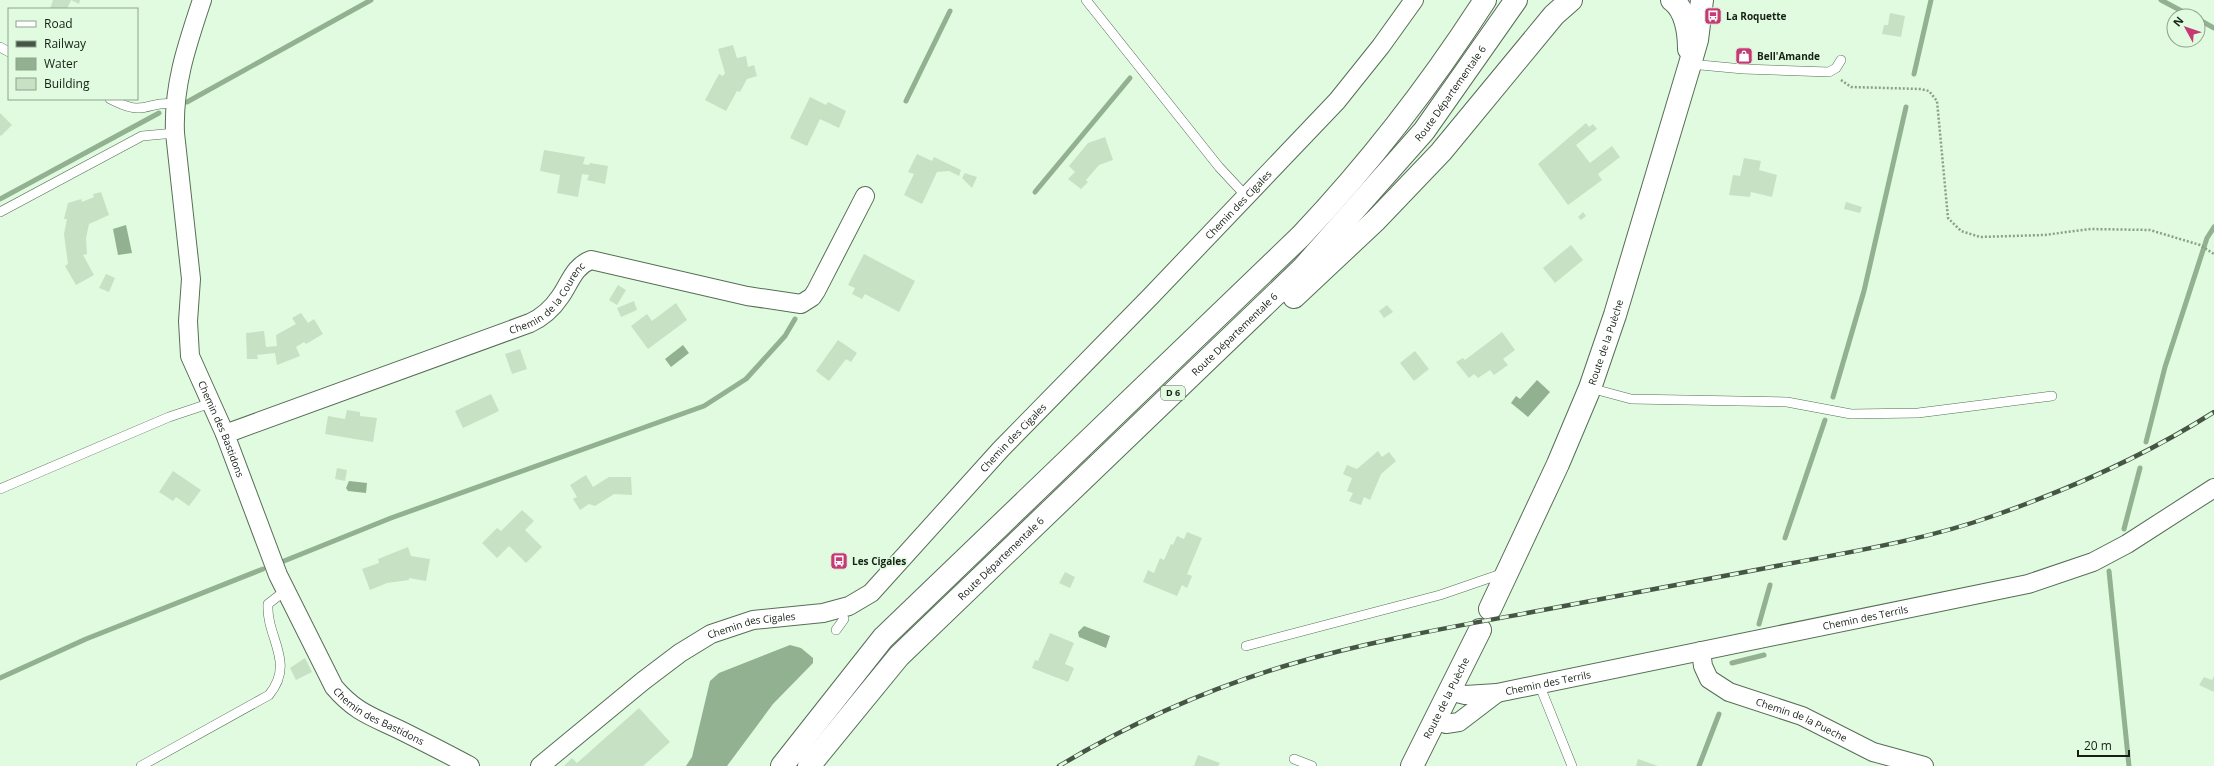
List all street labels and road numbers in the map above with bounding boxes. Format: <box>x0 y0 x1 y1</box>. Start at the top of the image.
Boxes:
street label: Route Départementale 6 <box>1411 42 1489 144</box>
street label: Chemin des Cigales <box>1202 167 1275 242</box>
street label: Chemin de la Courenc <box>507 258 588 337</box>
street label: Route Départementale 6 <box>1188 289 1281 379</box>
street label: Route de la Puèche <box>1585 297 1626 387</box>
street label: Chemin des Bastidons <box>195 378 248 480</box>
road number: D 6 <box>1161 386 1185 400</box>
street label: Chemin des Cigales <box>977 400 1049 475</box>
street label: Route Départementale 6 <box>954 513 1047 603</box>
street label: Chemin des Terrils <box>1821 602 1910 633</box>
street label: Chemin des Cigales <box>704 609 796 642</box>
street label: Route de la Puèche <box>1420 655 1472 741</box>
street label: Chemin des Terrils <box>1504 667 1592 698</box>
street label: Chemin des Bastidons <box>330 684 427 748</box>
street label: Chemin de la Pueche <box>1754 694 1850 745</box>

